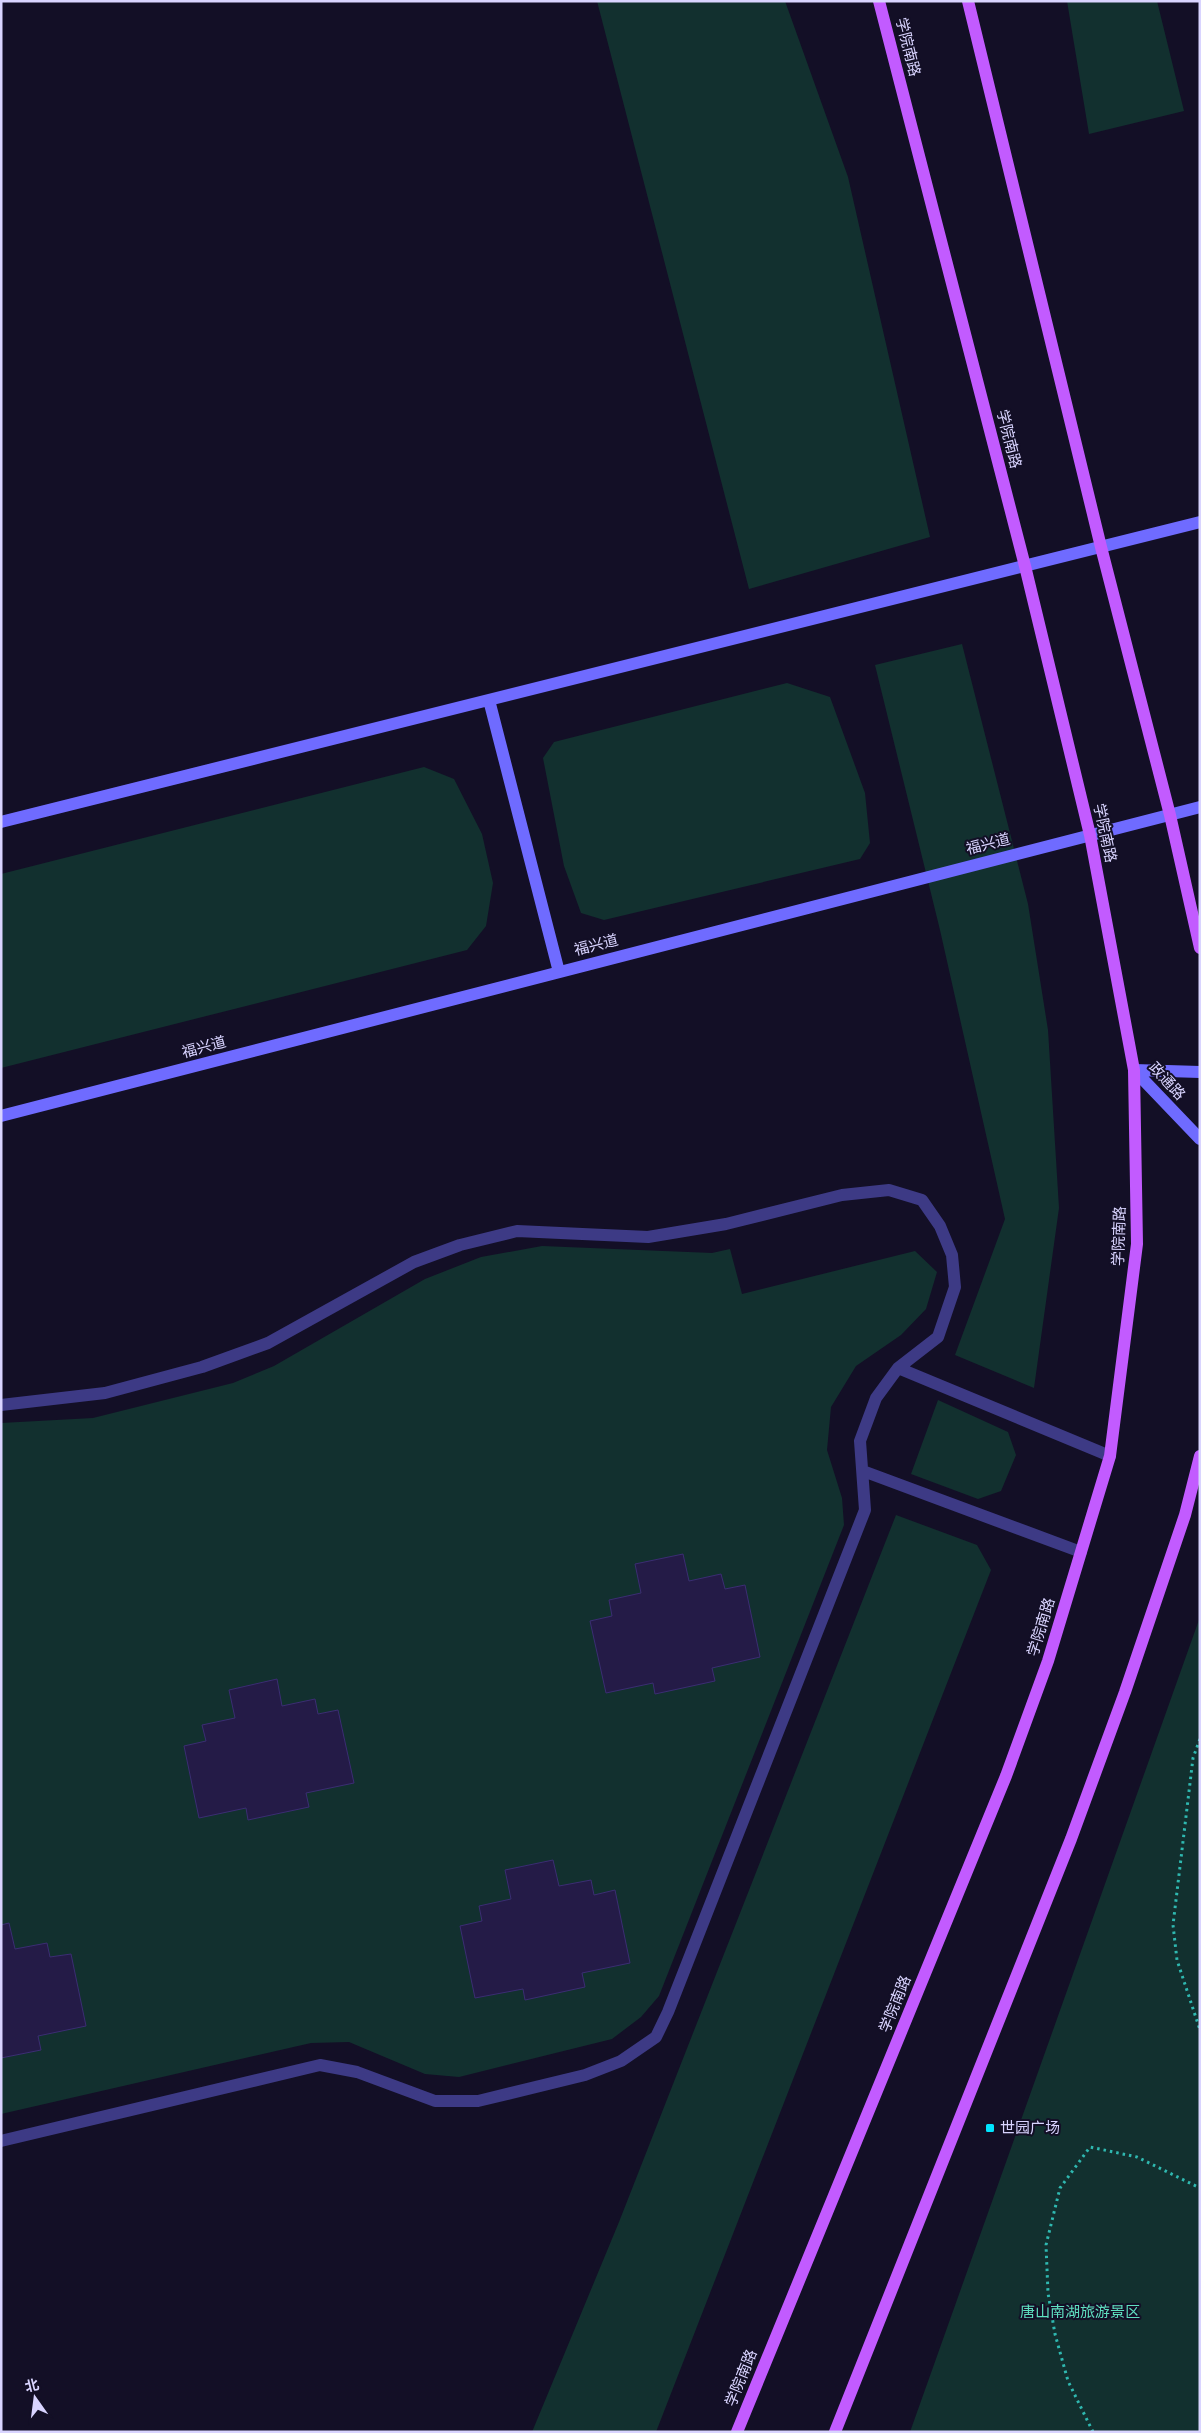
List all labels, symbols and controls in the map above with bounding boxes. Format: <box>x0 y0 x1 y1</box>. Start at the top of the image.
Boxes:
street label: 学院南路 <box>893 15 925 78</box>
street label: 学院南路 <box>994 407 1026 470</box>
street label: 学院南路 <box>1091 802 1121 864</box>
street label: 福兴道 <box>964 829 1012 857</box>
street label: 福兴道 <box>572 930 620 958</box>
street label: 福兴道 <box>180 1032 228 1061</box>
street label: 政通路 <box>1146 1058 1190 1103</box>
street label: 学院南路 <box>1108 1206 1128 1266</box>
street label: 学院南路 <box>1023 1595 1057 1658</box>
street label: 学院南路 <box>874 1972 914 2035</box>
place label: 世园广场 <box>1000 2118 1060 2136</box>
marker: 世园广场 <box>984 2122 996 2134</box>
park label: 唐山南湖旅游景区 <box>1020 2302 1140 2320</box>
street label: 学院南路 <box>720 2346 760 2409</box>
north arrow <box>10 2373 60 2423</box>
text: 北 <box>23 2375 41 2395</box>

